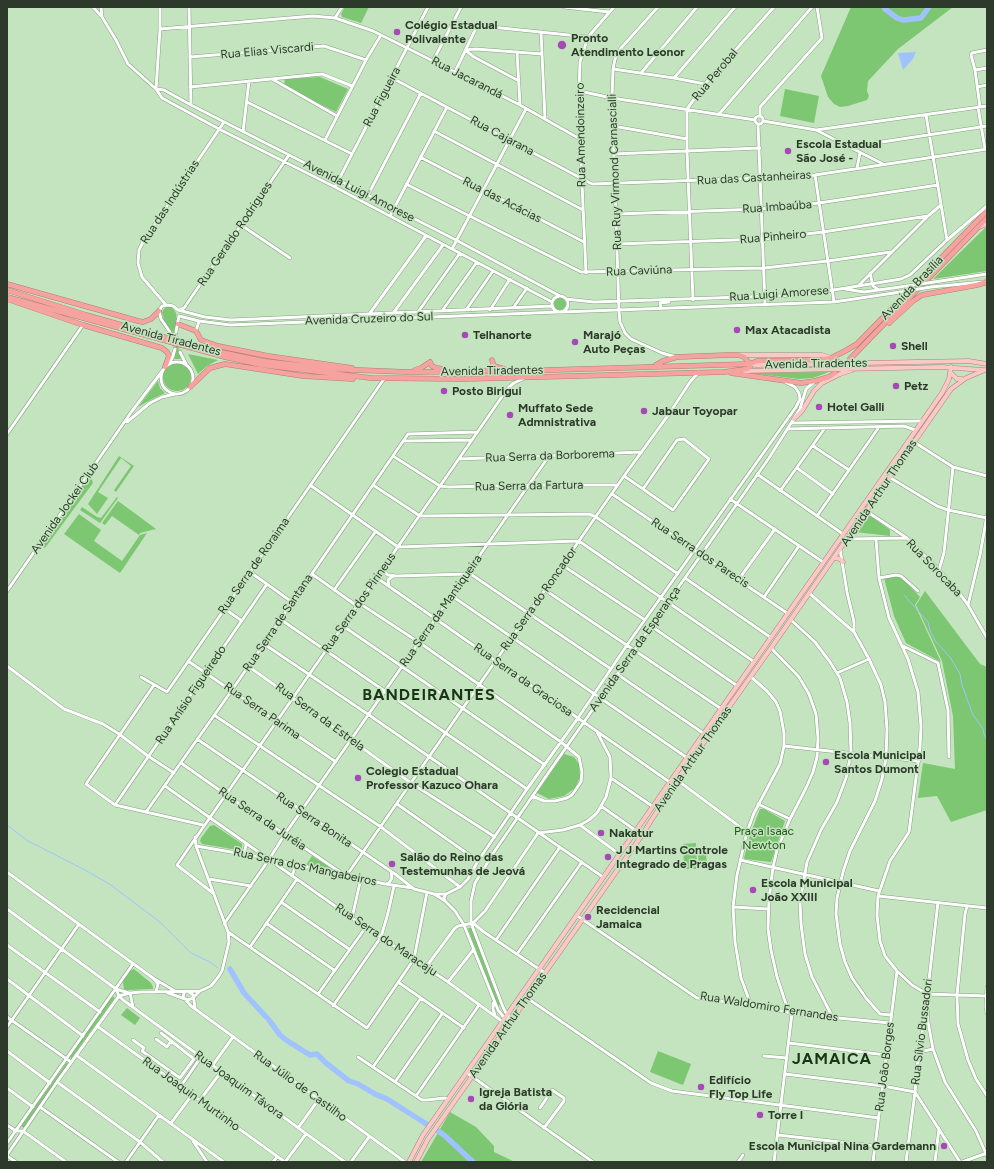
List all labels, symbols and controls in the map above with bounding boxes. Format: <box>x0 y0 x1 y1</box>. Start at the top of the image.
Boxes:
place label: Colégio Estadual Polivalente <box>405 18 498 46</box>
marker: Colégio Estadual Polivalente <box>392 27 402 37</box>
place label: Pronto Atendimento Leonor <box>571 31 685 59</box>
marker: Pronto Atendimento Leonor <box>556 39 568 51</box>
street label: Rua Elias Viscardi <box>220 40 314 62</box>
street label: Rua Perobal <box>689 46 741 104</box>
street label: Rua Jacarandá <box>429 54 505 102</box>
street label: Rua Figueira <box>360 65 404 129</box>
street label: Rua Amendoinzeiro <box>573 83 589 187</box>
street label: Rua Ruy Virmond Carnascialli <box>605 94 625 250</box>
street label: Rua Cajarana <box>468 113 536 159</box>
place label: Escola Estadual São José - <box>796 137 881 165</box>
marker: Escola Estadual São José - <box>783 146 793 156</box>
street label: Rua das Indústrias <box>137 157 203 247</box>
street label: Avenida Luigi Amorese <box>301 157 417 225</box>
street label: Rua das Castanheiras <box>696 168 812 188</box>
street label: Rua das Acácias <box>460 174 544 226</box>
street label: Rua Geraldo Rodrigues <box>195 179 275 289</box>
street label: Rua Imbaúba <box>742 197 812 217</box>
street label: Rua Pinheiro <box>739 227 807 247</box>
street label: Avenida Brasília <box>878 253 946 323</box>
street label: Rua Caviúna <box>606 263 672 279</box>
street label: Rua Luigi Amorese <box>729 283 829 305</box>
street label: Avenida Cruzeiro do Sul <box>305 310 433 328</box>
street label: Avenida Tiradentes <box>120 319 222 359</box>
place label: Max Atacadista <box>745 323 831 337</box>
marker: Max Atacadista <box>732 325 742 335</box>
place label: Telhanorte <box>473 328 532 342</box>
place label: Marajó Auto Peças <box>583 328 645 356</box>
marker: Telhanorte <box>460 330 470 340</box>
marker: Marajó Auto Peças <box>570 337 580 347</box>
place label: Shell <box>901 339 928 353</box>
marker: Shell <box>888 341 898 351</box>
street label: Avenida Tiradentes <box>765 356 867 372</box>
street label: Avenida Tiradentes <box>441 363 543 379</box>
place label: Petz <box>904 379 928 393</box>
marker: Petz <box>891 381 901 391</box>
place label: Posto Birigui <box>452 384 522 398</box>
marker: Posto Birigui <box>439 386 449 396</box>
place label: Hotel Galli <box>827 400 885 414</box>
place label: Muffato Sede Admnistrativa <box>518 401 596 429</box>
marker: Hotel Galli <box>814 402 824 412</box>
place label: Jabaur Toyopar <box>652 404 738 418</box>
marker: Jabaur Toyopar <box>639 406 649 416</box>
marker: Muffato Sede Admnistrativa <box>505 410 515 420</box>
street label: Avenida Arthur Thomas <box>838 437 920 549</box>
street label: Rua Serra da Borborema <box>485 447 615 465</box>
street label: Avenida Jockei Club <box>28 459 102 557</box>
street label: Rua Serra da Fartura <box>475 478 583 494</box>
street label: Rua Serra de Roraima <box>215 515 293 617</box>
street label: Rua Serra dos Parecis <box>648 515 752 591</box>
street label: Rua Sorocaba <box>903 536 965 600</box>
street label: Rua Serra do Roncador <box>498 544 580 654</box>
street label: Rua Serra dos Pirineus <box>319 550 399 656</box>
street label: Rua Serra da Mantiqueira <box>397 552 485 670</box>
street label: Rua Serra de Santana <box>240 571 316 675</box>
street label: Avenida Serra da Esperança <box>586 584 684 714</box>
street label: Rua Serra da Graciosa <box>471 640 575 720</box>
street label: Rua Anísio Figueiredo <box>153 643 229 747</box>
street label: Rua Serra Parima <box>221 679 303 743</box>
street label: Rua Serra da Estrela <box>272 680 368 754</box>
district label: BANDEIRANTES <box>362 685 496 705</box>
street label: Avenida Arthur Thomas <box>651 703 735 815</box>
place label: Escola Municipal Santos Dumont <box>834 748 926 776</box>
marker: Escola Municipal Santos Dumont <box>821 757 831 767</box>
place label: Colegio Estadual Professor Kazuco Ohara <box>366 764 498 792</box>
marker: Colegio Estadual Professor Kazuco Ohara <box>353 773 363 783</box>
street label: Rua Serra da Juréia <box>215 784 309 854</box>
street label: Rua Serra Bonita <box>273 789 355 851</box>
park label: Praça Isaac Newton <box>734 824 794 852</box>
place label: Nakatur <box>609 826 653 840</box>
marker: Nakatur <box>596 828 606 838</box>
place label: J J Martins Controle Integrado de Pragas <box>616 843 728 871</box>
street label: Rua Serra dos Mangabeiros <box>232 845 378 889</box>
place label: Salão do Reino das Testemunhas de Jeová <box>400 850 525 878</box>
marker: J J Martins Controle Integrado de Pragas <box>603 852 613 862</box>
marker: Salão do Reino das Testemunhas de Jeová <box>387 859 397 869</box>
place label: Escola Municipal João XXIII <box>761 876 853 904</box>
marker: Escola Municipal João XXIII <box>748 885 758 895</box>
street label: Rua Serra do Maracaju <box>332 900 440 980</box>
place label: Recidencial Jamaica <box>596 903 660 931</box>
marker: Recidencial Jamaica <box>583 912 593 922</box>
street label: Avenida Arthur Thomas <box>466 969 550 1081</box>
street label: Rua Sílvio Bussadori <box>908 978 936 1086</box>
street label: Rua Waldomiro Fernandes <box>699 989 839 1025</box>
street label: Rua João Borges <box>872 1021 898 1113</box>
street label: Rua Júlio de Castilho <box>250 1047 350 1125</box>
street label: Rua Joaquim Távora <box>191 1048 287 1122</box>
district label: JAMAICA <box>792 1049 872 1069</box>
street label: Rua Joaquin Murtinho <box>139 1054 243 1134</box>
place label: Edifício Fly Top Life <box>709 1073 772 1101</box>
marker: Edifício Fly Top Life <box>696 1082 706 1092</box>
place label: Igreja Batista da Glória <box>479 1085 552 1113</box>
marker: Igreja Batista da Glória <box>466 1094 476 1104</box>
place label: Torre I <box>768 1108 803 1122</box>
marker: Torre I <box>755 1110 765 1120</box>
place label: Escola Municipal Nina Gardemann <box>749 1139 936 1153</box>
marker: Escola Municipal Nina Gardemann <box>939 1141 949 1151</box>

